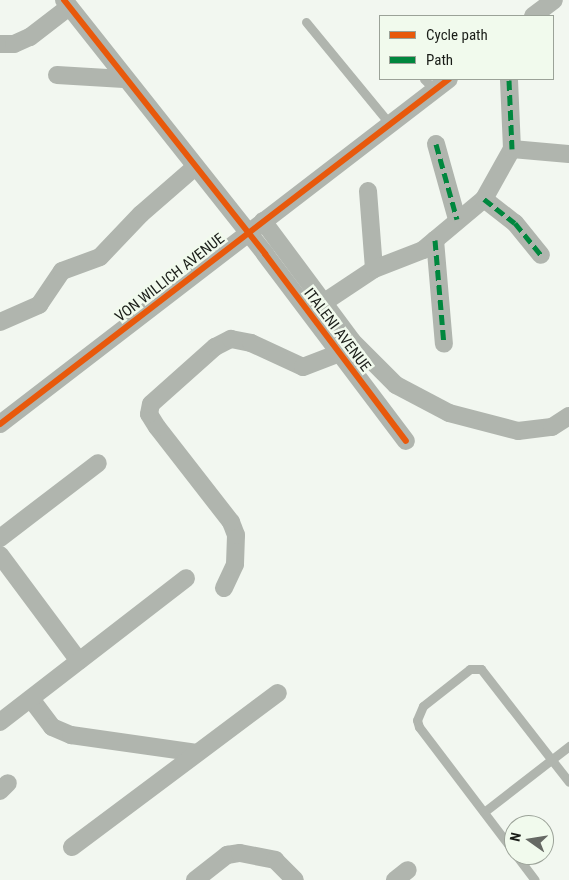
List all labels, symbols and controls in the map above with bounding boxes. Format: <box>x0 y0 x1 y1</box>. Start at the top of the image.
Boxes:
legend <box>379 15 554 80</box>
text: Cycle path <box>426 26 488 44</box>
text: Path <box>426 51 453 69</box>
street label: VON WILLICH AVENUE <box>112 230 228 326</box>
street label: ITALENI AVENUE <box>300 285 374 375</box>
north arrow <box>504 815 554 865</box>
text: N <box>507 831 524 843</box>

